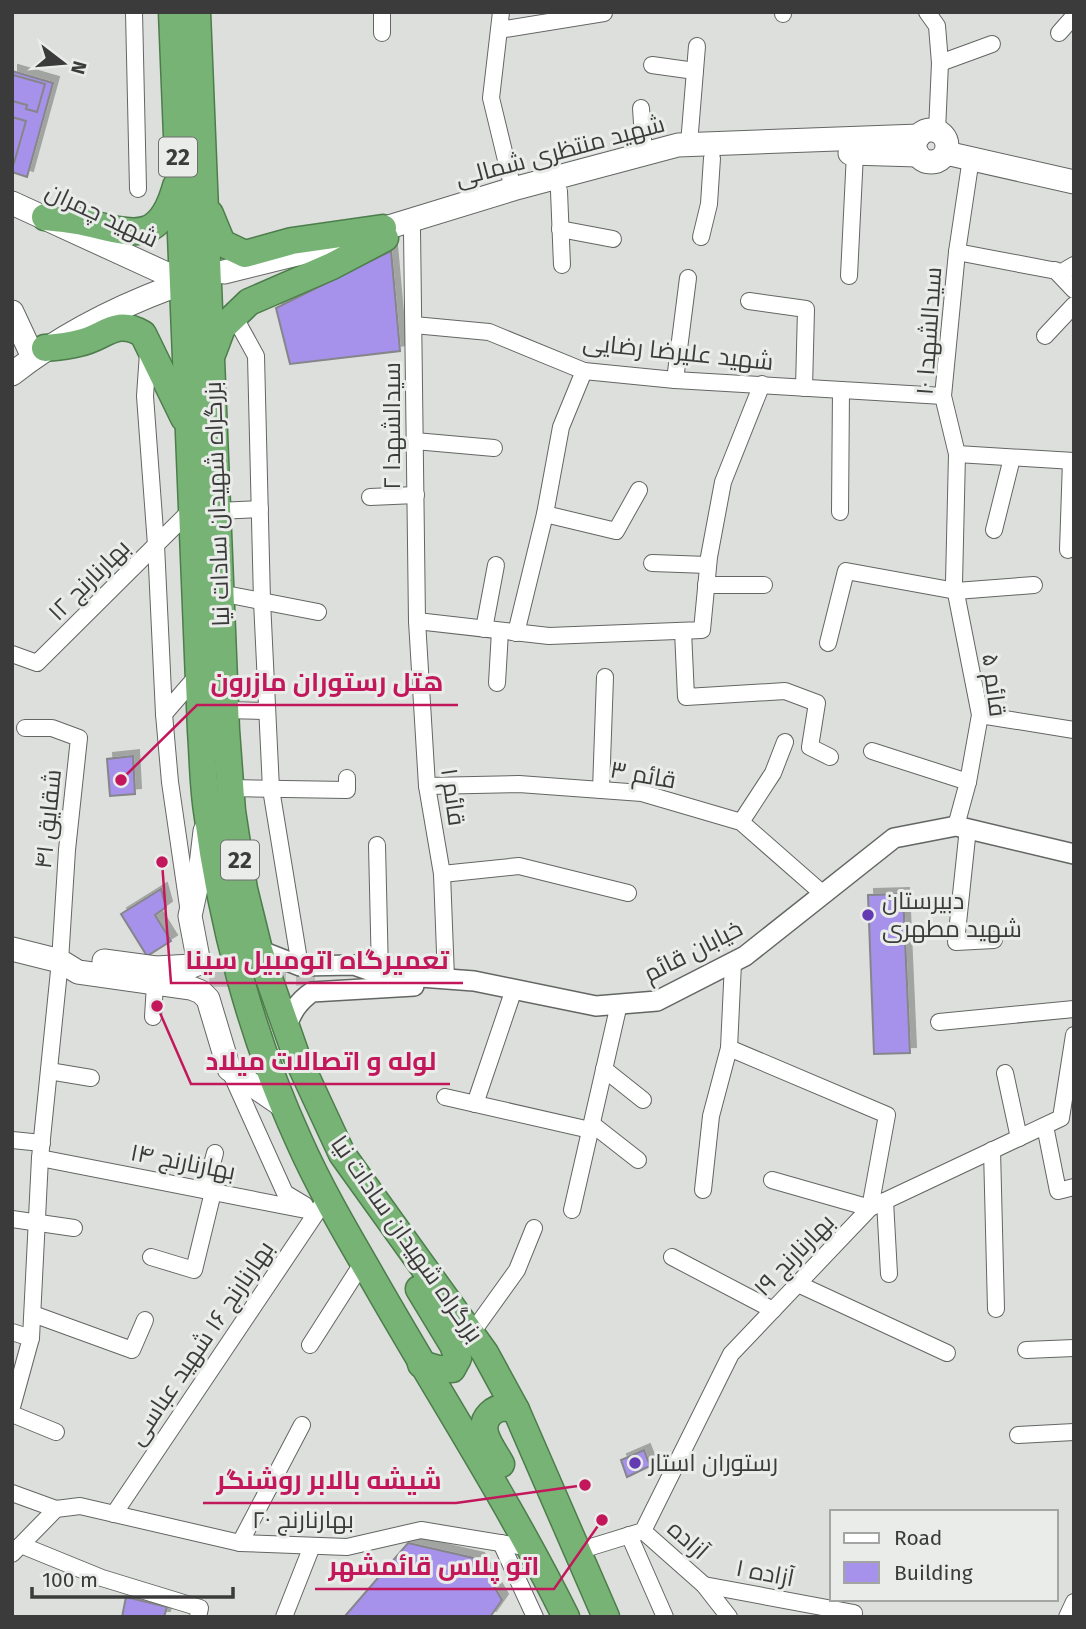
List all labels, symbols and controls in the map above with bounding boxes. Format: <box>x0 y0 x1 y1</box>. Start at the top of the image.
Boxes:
north arrow <box>28 28 98 98</box>
text: N <box>66 58 92 77</box>
street label: شهید منتظری شمالی <box>452 110 668 192</box>
road number: 22 <box>159 138 197 176</box>
street label: شهید چمران <box>40 177 163 255</box>
street label: سیدالشهدا ۱۰ <box>911 266 947 396</box>
street label: شهید علیرضا رضایی <box>581 328 775 376</box>
street label: سیدالشهدا ۲ <box>378 362 406 490</box>
street label: بزرگراه شهیدان سادات نیا <box>199 381 235 627</box>
street label: بهارنارنج ۱۲ <box>43 534 137 628</box>
street label: قائم ۵ <box>974 652 1012 718</box>
callout: هتل رستوران مازرون <box>197 658 458 705</box>
text: هتل رستوران مازرون <box>211 667 443 698</box>
street label: قائم ۳ <box>607 755 678 797</box>
street label: قائم ۱ <box>433 767 471 828</box>
street label: شقایق ۴۱ <box>29 768 68 870</box>
road number: 22 <box>221 840 259 880</box>
place label: دبیرستان شهید مطهری <box>882 887 1022 943</box>
marker: دبیرستان شهید مطهری <box>860 907 876 923</box>
street label: خیابان قائم <box>639 914 748 990</box>
callout: تعمیرگاه اتومبیل سینا <box>171 936 463 983</box>
text: تعمیرگاه اتومبیل سینا <box>185 945 449 976</box>
callout: لوله و اتصالات میلاد <box>191 1037 450 1084</box>
text: لوله و اتصالات میلاد <box>205 1046 437 1077</box>
street label: بزرگراه شهیدان سادات نیا <box>325 1130 489 1348</box>
street label: بهارنارنج ۱۴ <box>128 1138 238 1188</box>
street label: بهارنارنج ۱۹ <box>748 1208 841 1303</box>
street label: بهارنارنج ۱۶ شهید عباسی <box>122 1236 281 1451</box>
place label: رستوران استار <box>647 1449 778 1477</box>
marker: رستوران استار <box>627 1455 643 1471</box>
callout: شیشه بالابر روشنگر <box>203 1456 456 1503</box>
text: شیشه بالابر روشنگر <box>215 1465 442 1496</box>
street label: بهارنارنج ۲۰ <box>252 1506 354 1536</box>
legend <box>830 1510 1058 1601</box>
street label: آزاده <box>662 1515 714 1566</box>
text: Road <box>894 1525 942 1551</box>
callout: اتو پلاس قائمشهر <box>315 1542 554 1589</box>
text: اتو پلاس قائمشهر <box>328 1551 539 1584</box>
street label: آزاده ۱ <box>734 1554 797 1592</box>
scale bar <box>32 1556 233 1600</box>
text: Building <box>894 1560 973 1586</box>
text: 100 m <box>42 1567 98 1593</box>

